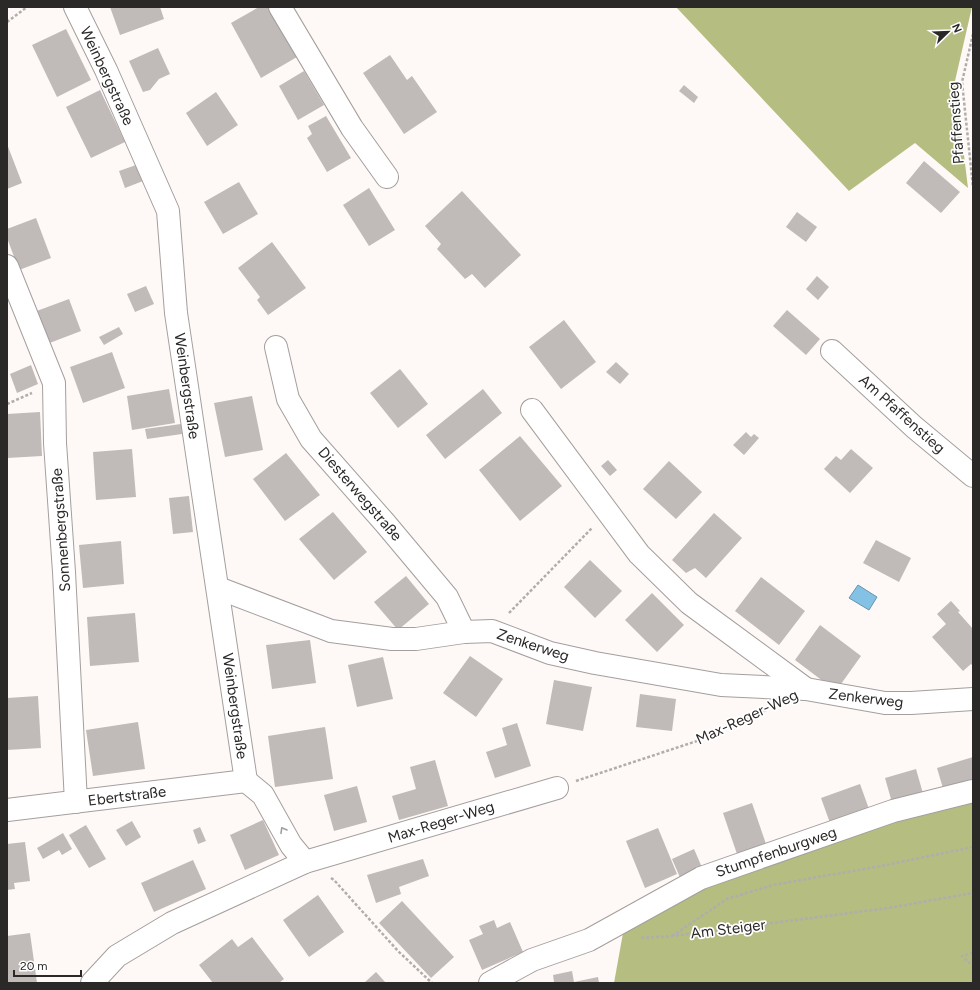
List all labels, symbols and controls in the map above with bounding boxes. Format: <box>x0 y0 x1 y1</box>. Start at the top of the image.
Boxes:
north arrow <box>928 12 968 52</box>
text: N <box>949 22 964 35</box>
street label: Weinbergstraße <box>76 24 138 128</box>
street label: Pfaffenstieg <box>944 81 968 165</box>
street label: Weinbergstraße <box>171 332 203 440</box>
street label: Am Pfaffenstieg <box>855 371 949 457</box>
street label: Diesterwegstraße <box>314 443 406 545</box>
street label: Sonnenbergstraße <box>48 467 74 593</box>
street label: Zenkerweg <box>494 625 572 665</box>
street label: Weinbergstraße <box>219 652 251 760</box>
street label: Zenkerweg <box>828 684 904 712</box>
street label: Max-Reger-Weg <box>693 686 801 748</box>
street label: Ebertstraße <box>87 782 167 810</box>
street label: Max-Reger-Weg <box>386 797 496 847</box>
street label: Stumpfenburgweg <box>713 823 839 881</box>
one-way arrow <box>281 827 288 834</box>
street label: Am Steiger <box>690 915 766 943</box>
scale bar <box>14 952 81 978</box>
text: 20 m <box>20 959 48 973</box>

